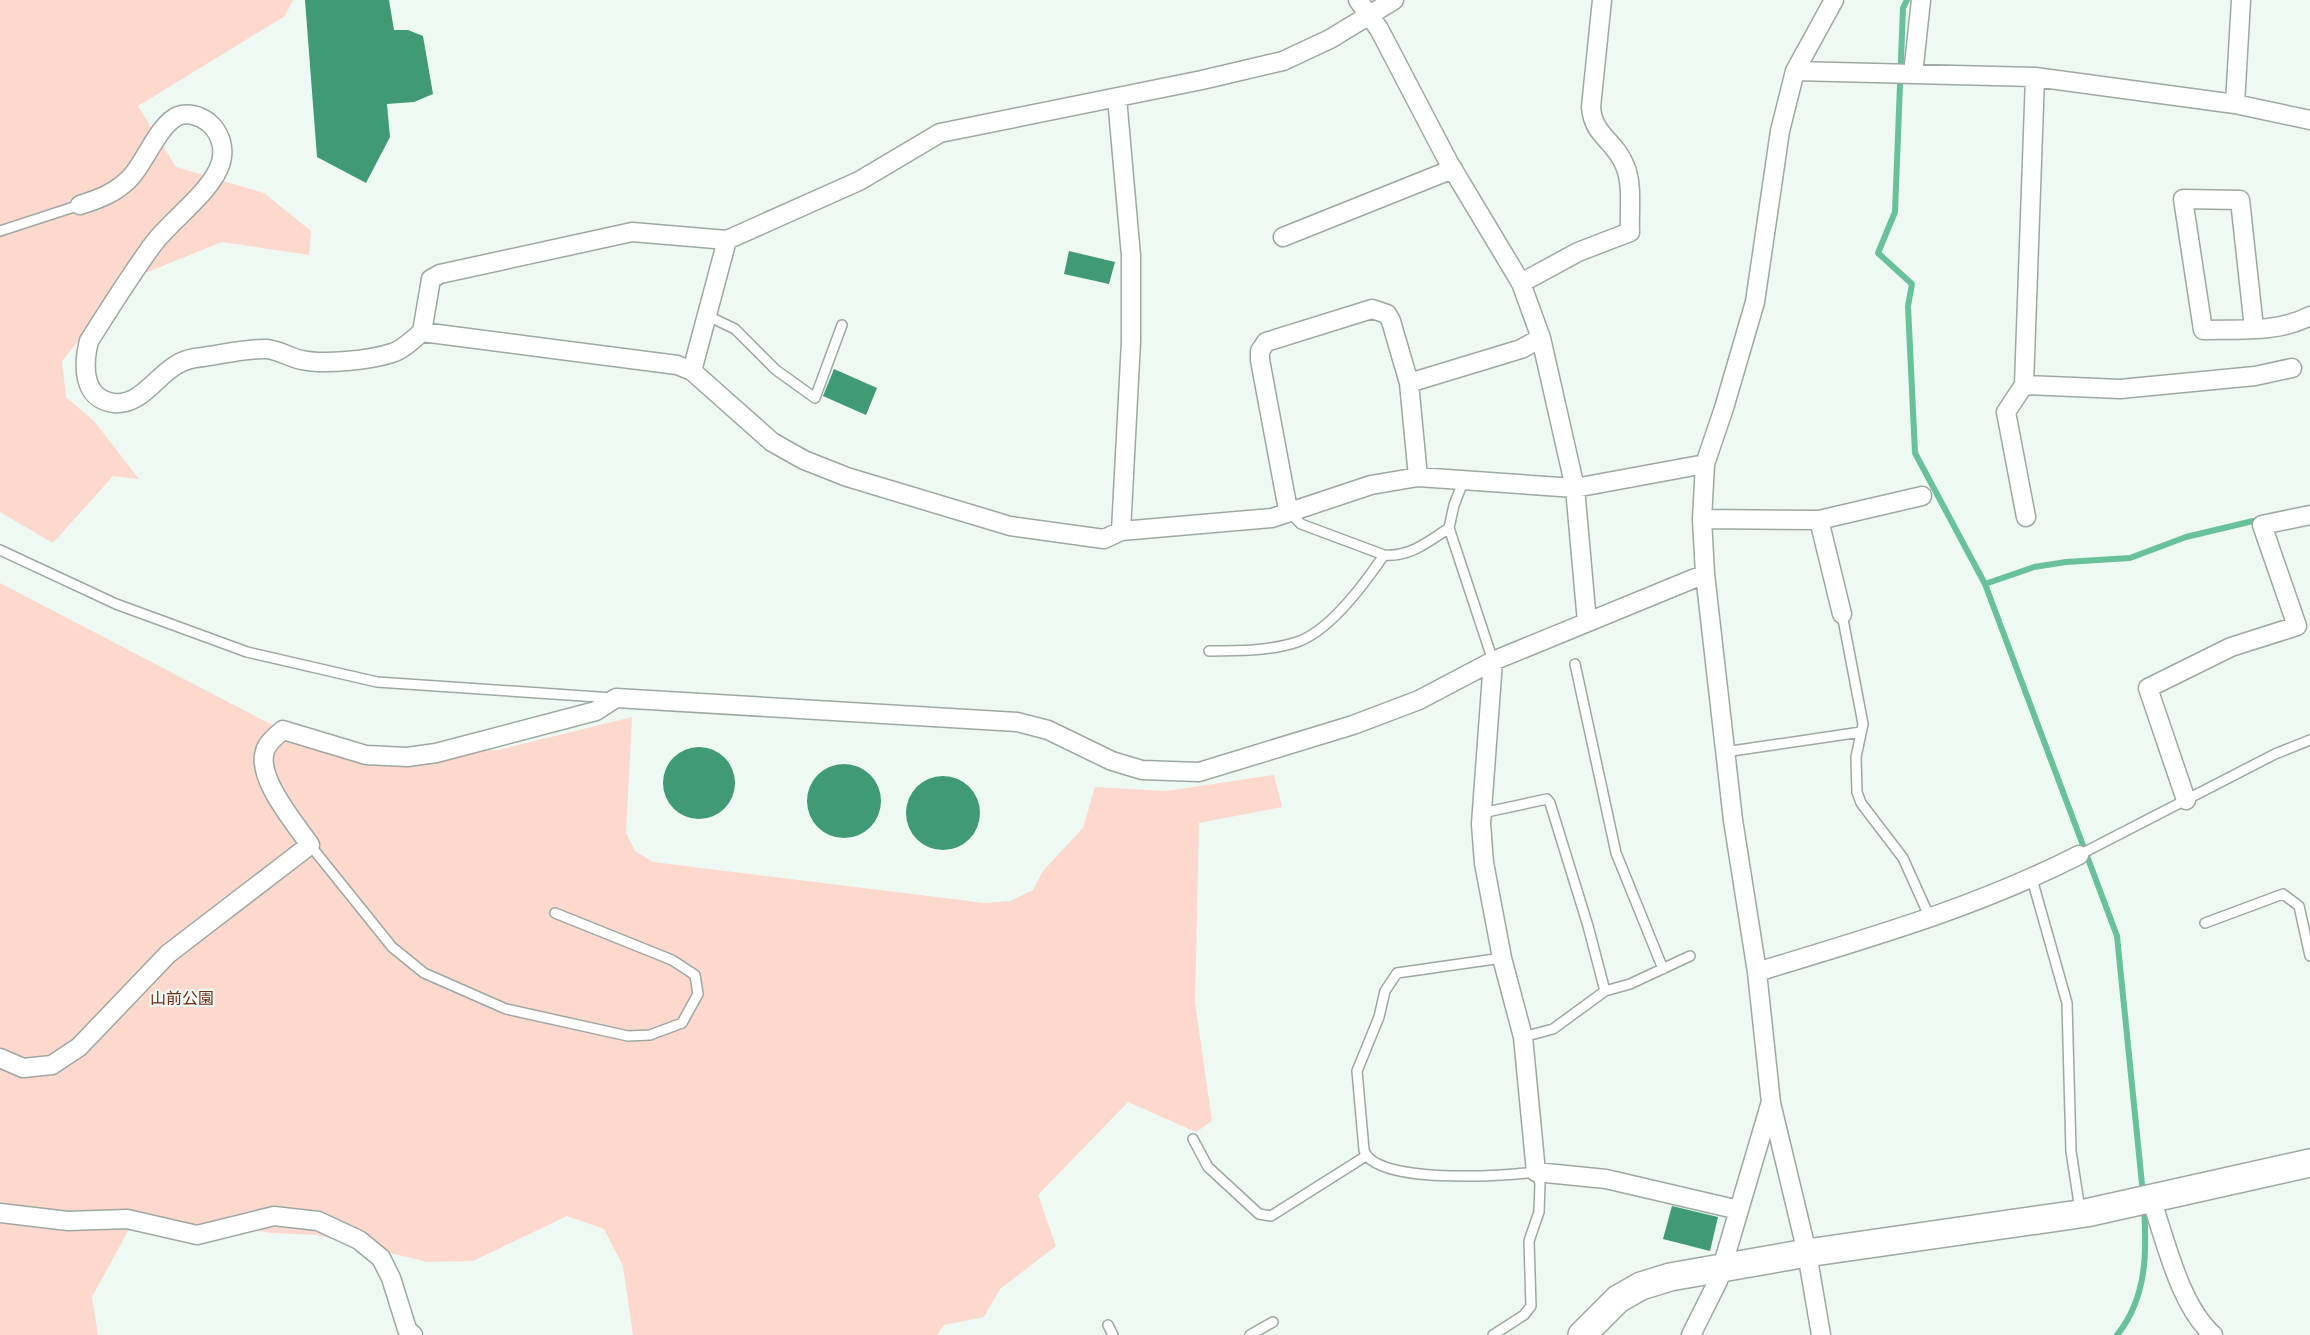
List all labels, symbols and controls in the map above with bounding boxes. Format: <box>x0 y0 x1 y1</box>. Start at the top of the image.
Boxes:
park label: 山前公園 <box>150 989 214 1008</box>

